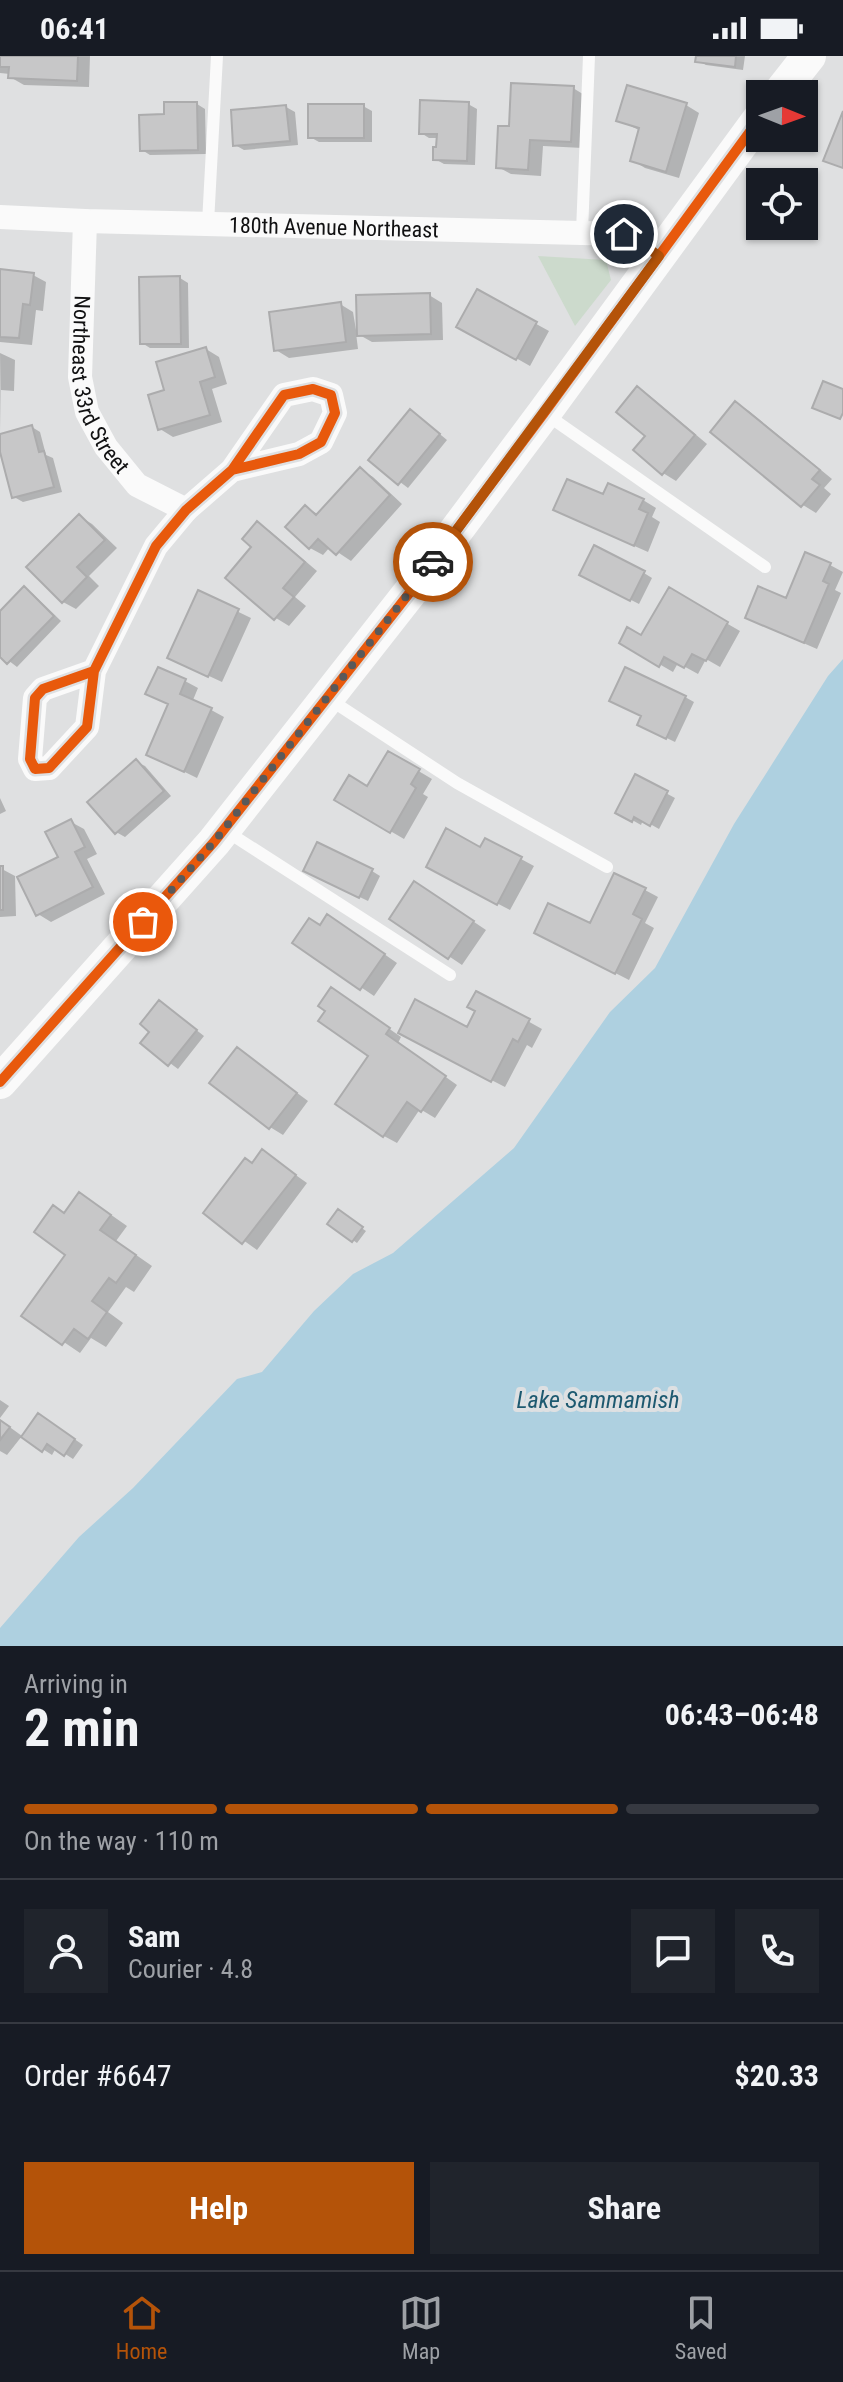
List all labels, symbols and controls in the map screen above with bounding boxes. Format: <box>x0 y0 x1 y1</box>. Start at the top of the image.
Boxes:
text: 06:41 <box>40 11 109 46</box>
north arrow <box>746 80 818 152</box>
map controls <box>746 80 818 240</box>
button: locate <box>746 168 818 240</box>
pin <box>590 200 658 268</box>
street label: 180th Avenue Northeast <box>229 212 439 243</box>
icon: home <box>602 212 646 256</box>
street label: Northeast 33rd Street <box>67 295 134 479</box>
courier <box>393 522 473 602</box>
icon: car <box>411 540 455 584</box>
pin <box>109 888 177 956</box>
icon: bag <box>121 900 165 944</box>
water label: Lake Sammamish <box>516 1386 680 1414</box>
text: Arriving in <box>24 1669 128 1699</box>
text: 06:43–06:48 <box>665 1697 819 1732</box>
text: 2 min <box>24 1698 140 1759</box>
text: On the way · 110 m <box>24 1826 219 1856</box>
button: person <box>24 1909 108 1993</box>
button: chat <box>631 1909 715 1993</box>
button: phone <box>735 1909 819 1993</box>
text: Sam <box>128 1919 181 1954</box>
text: Courier · 4.8 <box>128 1954 253 1984</box>
text: Order #6647 <box>24 2058 172 2093</box>
text: $20.33 <box>734 2058 819 2093</box>
button: Help <box>24 2162 414 2254</box>
button: Share <box>430 2162 819 2254</box>
tab: Home <box>116 2291 167 2364</box>
tab: Map <box>399 2291 443 2364</box>
tab: Saved <box>675 2291 727 2364</box>

